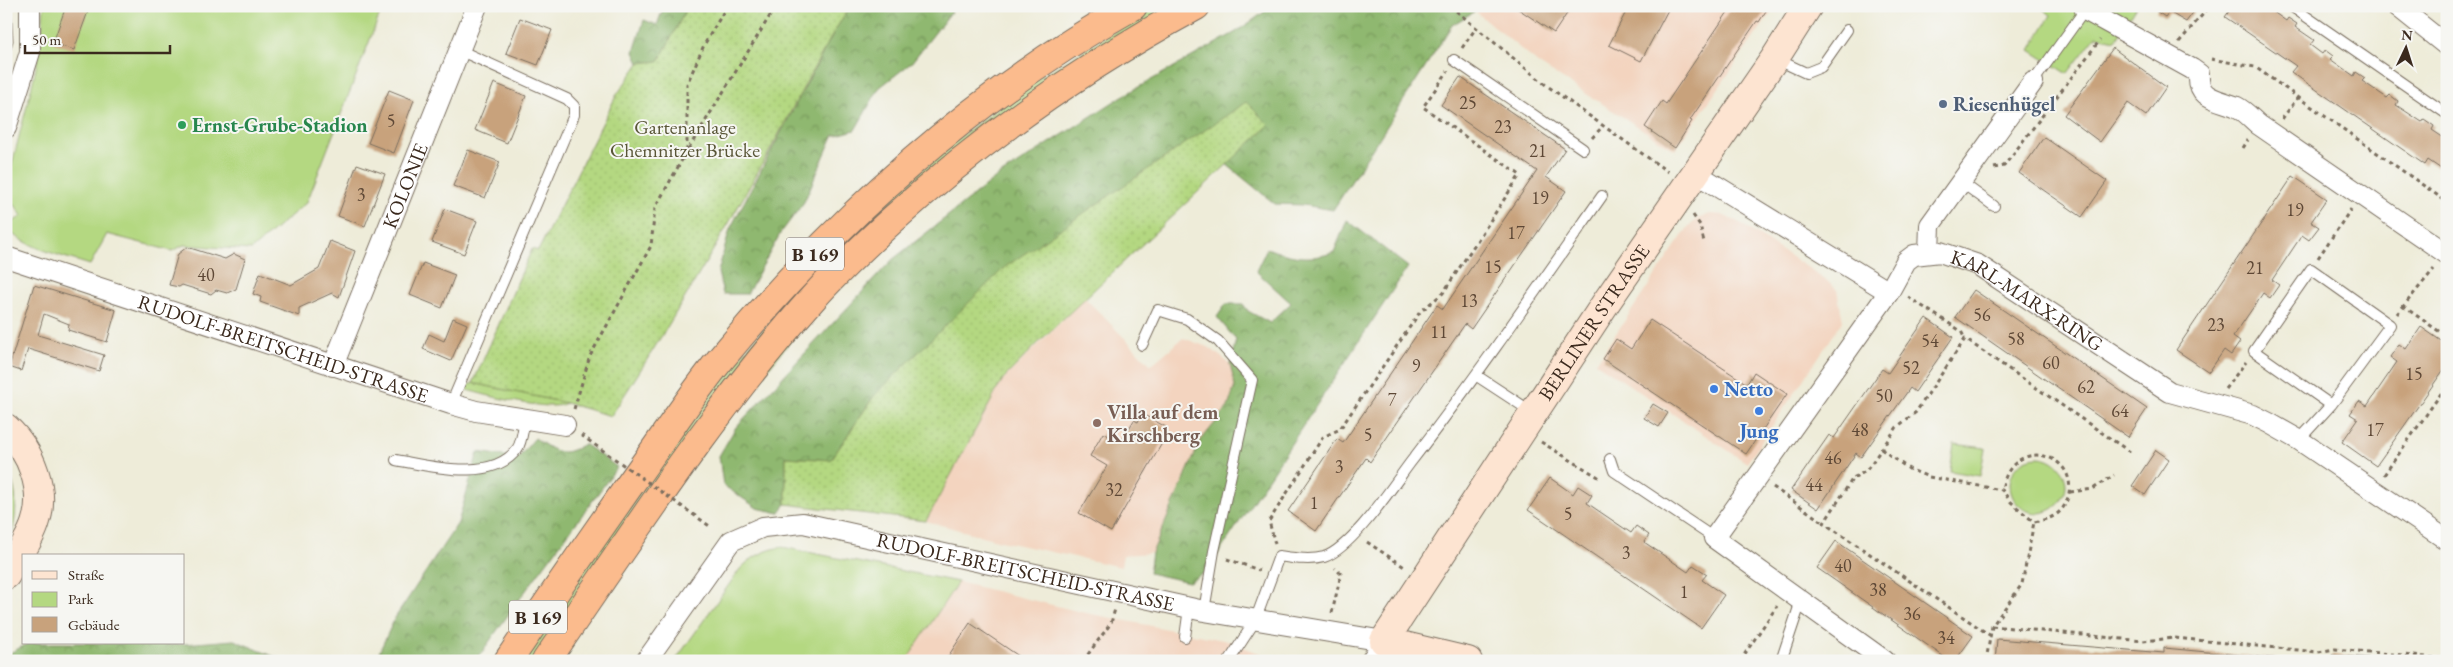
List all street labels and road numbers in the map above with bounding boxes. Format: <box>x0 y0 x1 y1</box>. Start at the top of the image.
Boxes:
street label: KOLONIE <box>376 139 434 232</box>
road number: B 169 <box>786 238 844 270</box>
street label: BERLINER STRASSE <box>1532 239 1655 405</box>
street label: KARL-MARX-RING <box>1947 244 2108 357</box>
street label: RUDOLF-BREITSCHEID-STRASSE <box>135 289 432 409</box>
street label: RUDOLF-BREITSCHEID-STRASSE <box>874 527 1177 617</box>
road number: B 169 <box>509 600 567 634</box>

